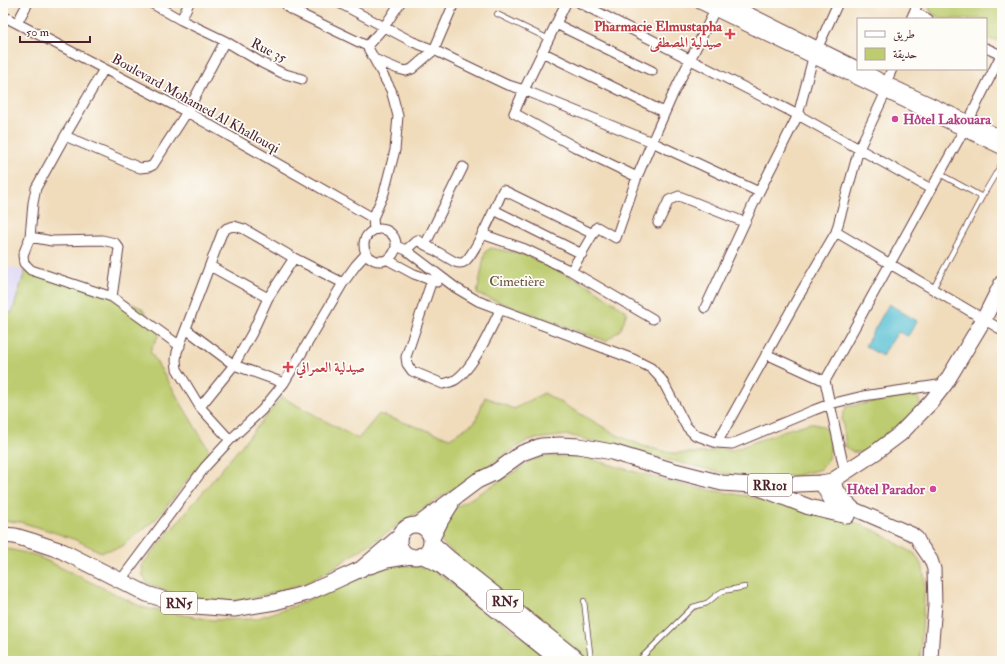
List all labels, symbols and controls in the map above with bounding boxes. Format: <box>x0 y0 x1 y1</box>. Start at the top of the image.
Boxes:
scale bar <box>20 18 90 44</box>
place label: Pharmacie Elmustapha صيدلية المصطفى <box>594 18 723 53</box>
legend <box>857 18 987 70</box>
text: 50 m <box>26 25 50 40</box>
text: طريق <box>893 27 915 42</box>
marker: Pharmacie Elmustapha صيدلية المصطفى <box>725 29 735 39</box>
street label: Rue 35 <box>248 34 290 67</box>
text: حديقة <box>893 47 917 62</box>
street label: Boulevard Mohamed Al Khallouqi <box>109 50 283 157</box>
place label: Hôtel Lakouara <box>903 111 992 128</box>
marker: Hôtel Lakouara <box>890 114 900 124</box>
park label: Cimetière <box>489 273 545 290</box>
place label: صيدلية العمراني <box>295 359 365 379</box>
marker: صيدلية العمراني <box>283 362 293 372</box>
road number: RR101 <box>748 474 792 496</box>
place label: Hôtel Parador <box>847 481 926 498</box>
marker: Hôtel Parador <box>928 484 938 494</box>
road number: RN5 <box>487 590 523 612</box>
road number: RN5 <box>161 592 197 614</box>

